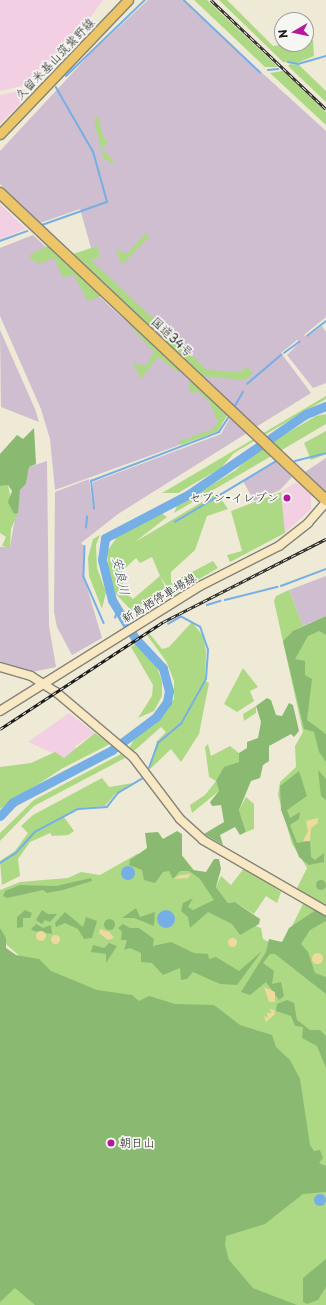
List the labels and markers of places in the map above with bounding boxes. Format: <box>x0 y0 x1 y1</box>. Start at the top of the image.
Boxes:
place label: セブン-イレブン <box>189 491 279 505</box>
marker: セブン-イレブン <box>282 493 292 503</box>
place label: 朝日山 <box>119 1136 155 1150</box>
marker: 朝日山 <box>106 1138 116 1148</box>

